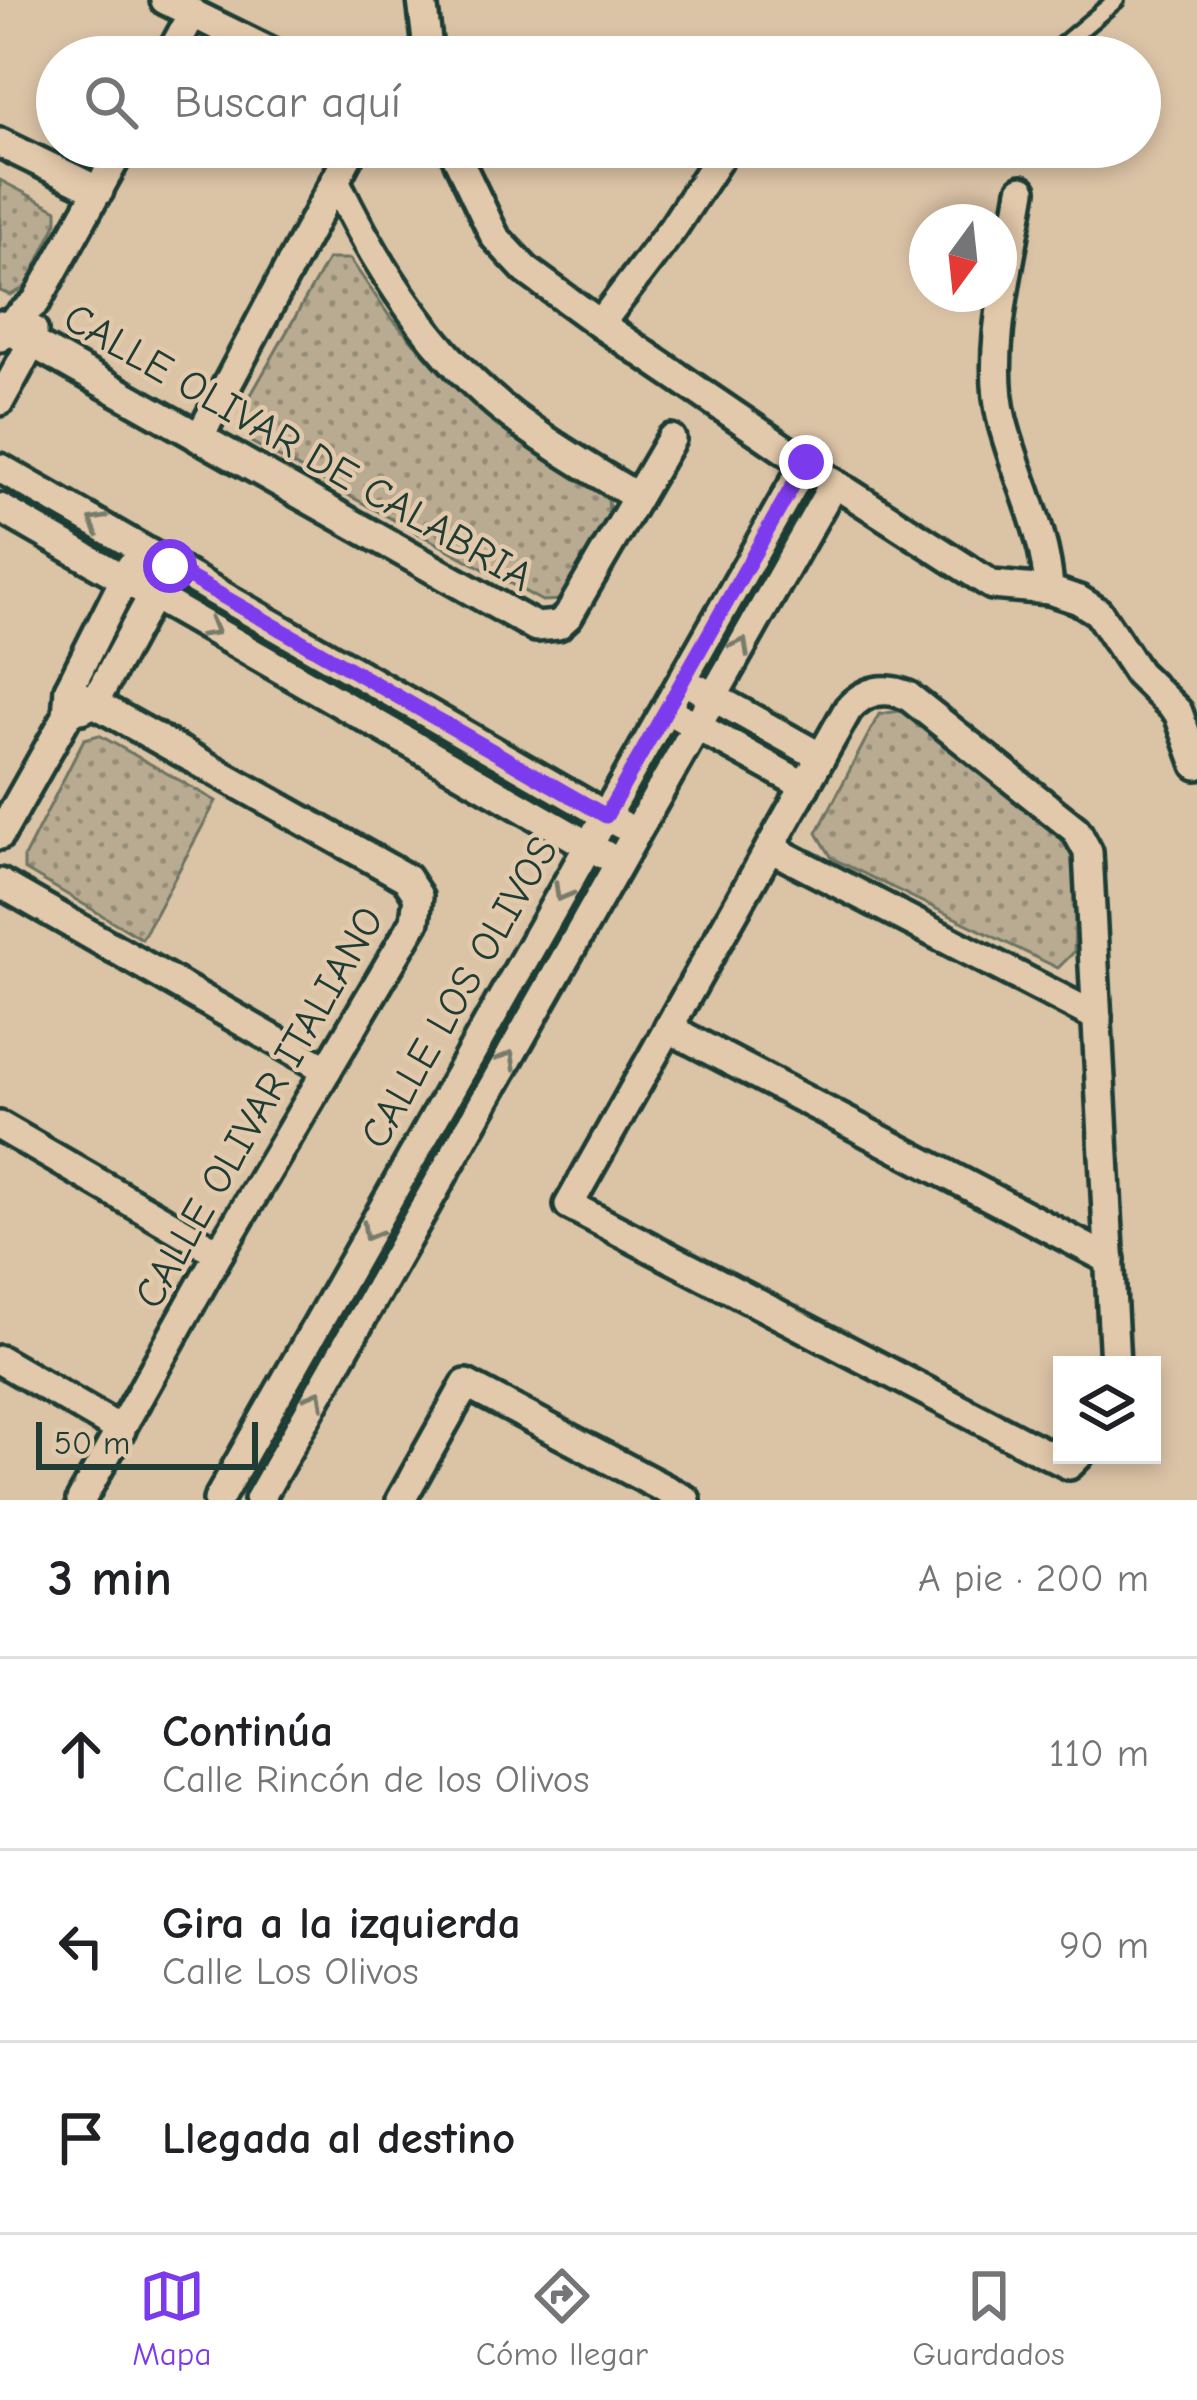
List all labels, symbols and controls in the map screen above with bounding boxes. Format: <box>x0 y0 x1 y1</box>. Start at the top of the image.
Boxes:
search box <box>36 36 1161 168</box>
icon: search <box>78 69 144 135</box>
text: Buscar aquí <box>174 76 401 128</box>
north arrow <box>909 204 1017 312</box>
street label: CALLE OLIVAR DE CALABRIA <box>55 293 541 602</box>
route end <box>779 435 833 489</box>
one-way arrow <box>89 515 110 538</box>
route start <box>143 539 197 593</box>
one-way arrow <box>198 614 219 637</box>
one-way arrow <box>727 637 750 659</box>
street label: CALLE LOS OLIVOS <box>350 828 568 1157</box>
one-way arrow <box>554 880 577 901</box>
street label: CALLE OLIVAR ITALIANO <box>124 898 394 1317</box>
one-way arrow <box>494 1050 517 1071</box>
one-way arrow <box>361 1219 384 1241</box>
map controls <box>1053 1356 1161 1464</box>
button: layers <box>1053 1356 1161 1464</box>
one-way arrow <box>302 1389 325 1411</box>
scale bar <box>36 1416 258 1469</box>
text: 50 m <box>54 1424 130 1462</box>
text: 3 min <box>48 1549 172 1608</box>
text: A pie · 200 m <box>918 1556 1149 1601</box>
text: Continúa <box>162 1705 333 1757</box>
icon: ahead <box>48 1721 114 1787</box>
text: 110 m <box>1049 1731 1149 1776</box>
text: Calle Rincón de los Olivos <box>162 1757 589 1802</box>
text: Gira a la izquierda <box>162 1897 521 1949</box>
icon: left <box>48 1913 114 1979</box>
text: 90 m <box>1059 1923 1149 1968</box>
text: Calle Los Olivos <box>162 1949 419 1994</box>
icon: arrive <box>48 2105 114 2171</box>
text: Llegada al destino <box>162 2112 515 2164</box>
tab: Mapa <box>132 2263 211 2373</box>
tab: Cómo llegar <box>476 2263 648 2373</box>
tab: Guardados <box>912 2263 1065 2373</box>

